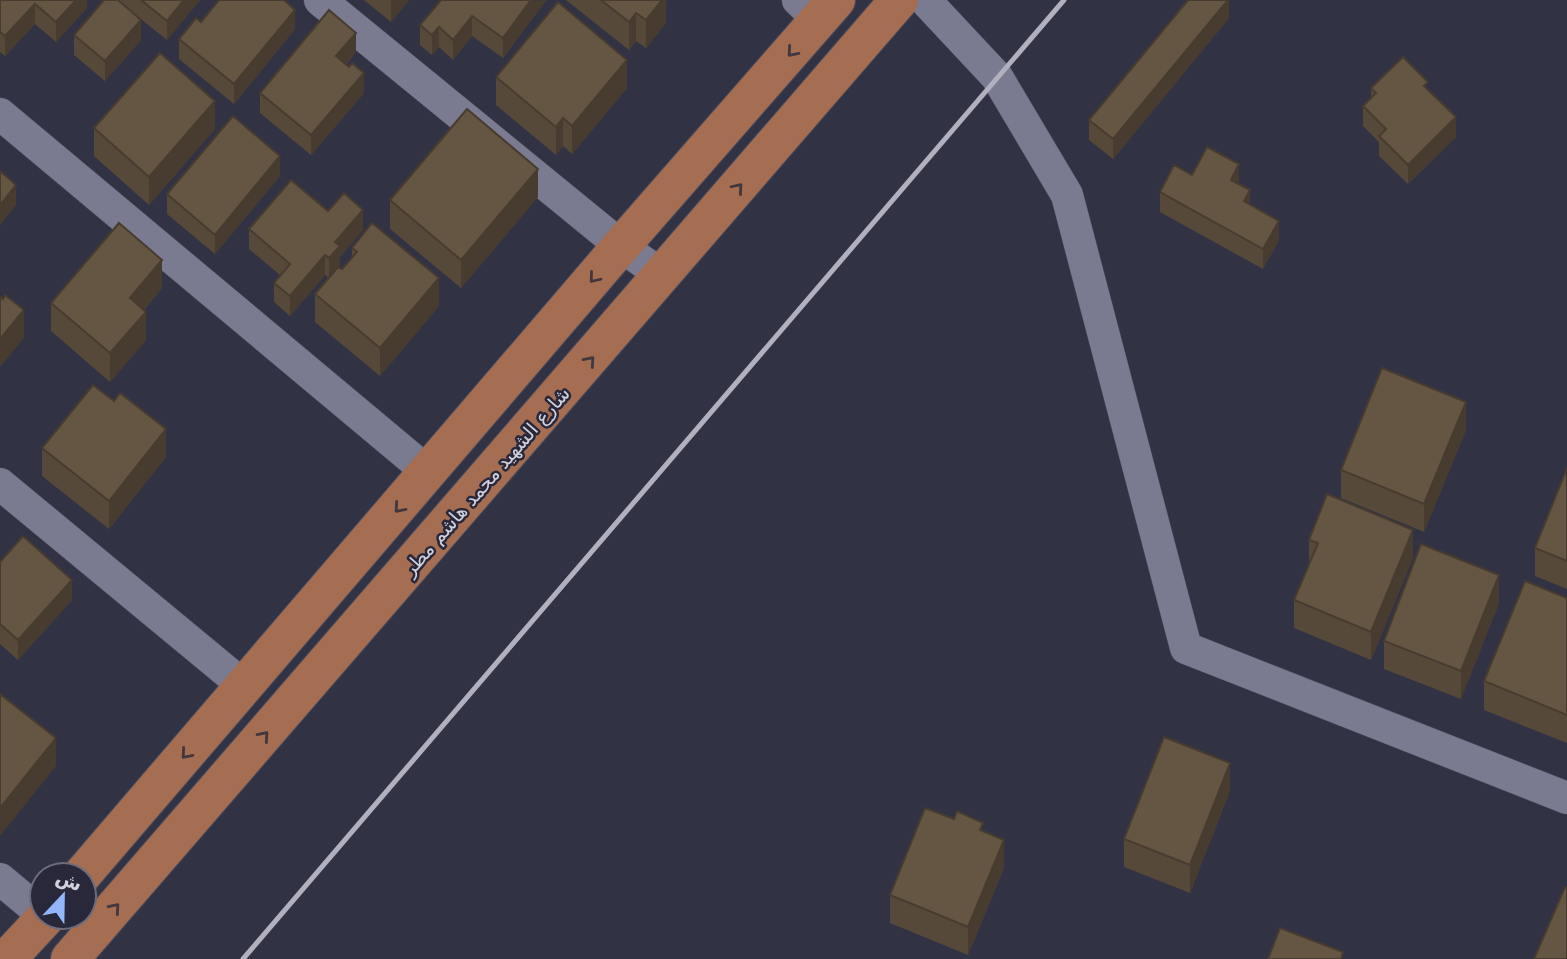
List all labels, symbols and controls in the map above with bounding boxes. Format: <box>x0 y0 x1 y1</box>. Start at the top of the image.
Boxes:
one-way arrow <box>788 43 800 56</box>
one-way arrow <box>730 183 742 196</box>
one-way arrow <box>590 270 602 283</box>
one-way arrow <box>582 356 594 369</box>
street label: شارع الشهيد محمد هاشم مطر <box>397 382 575 581</box>
one-way arrow <box>395 500 407 513</box>
one-way arrow <box>256 732 268 745</box>
one-way arrow <box>182 746 194 759</box>
north arrow <box>28 861 98 931</box>
text: ش <box>53 865 86 896</box>
one-way arrow <box>107 903 119 916</box>

